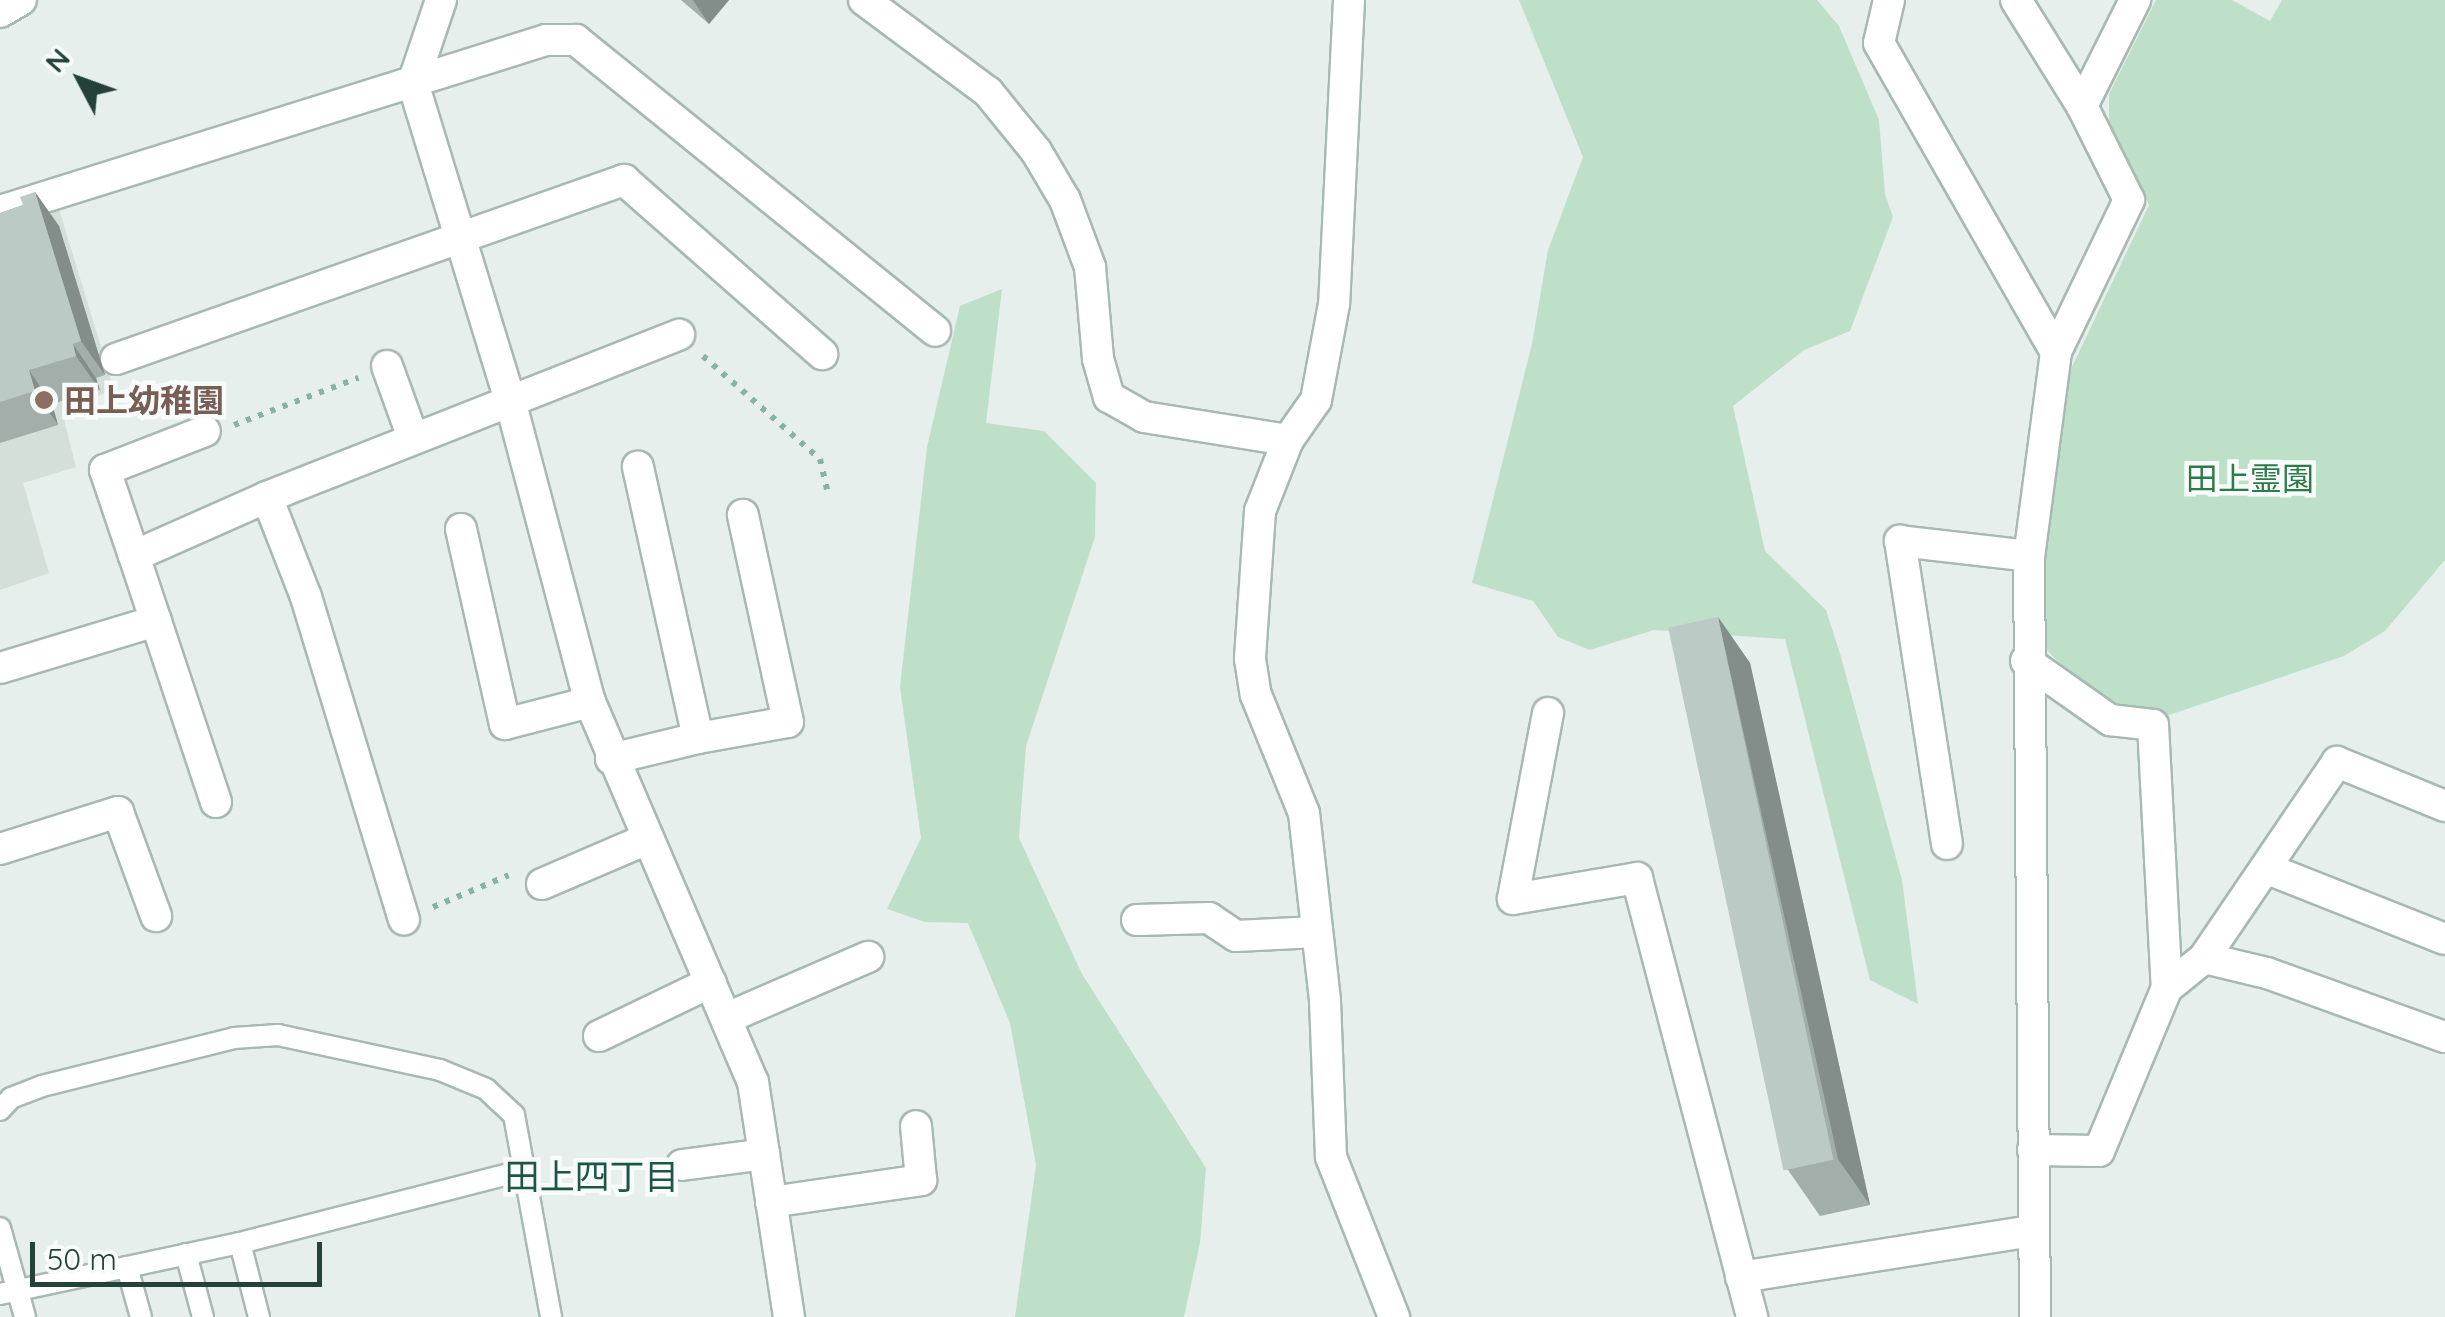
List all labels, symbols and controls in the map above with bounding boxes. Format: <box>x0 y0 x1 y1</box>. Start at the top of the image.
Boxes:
north arrow <box>30 30 130 130</box>
text: N <box>37 41 77 79</box>
place label: 田上幼稚園 <box>64 381 224 419</box>
marker: 田上幼稚園 <box>33 389 55 411</box>
park label: 田上霊園 <box>2186 459 2314 497</box>
district label: 田上四丁目 <box>505 1155 679 1197</box>
scale bar <box>35 1222 328 1284</box>
text: 50 m <box>47 1240 117 1278</box>

